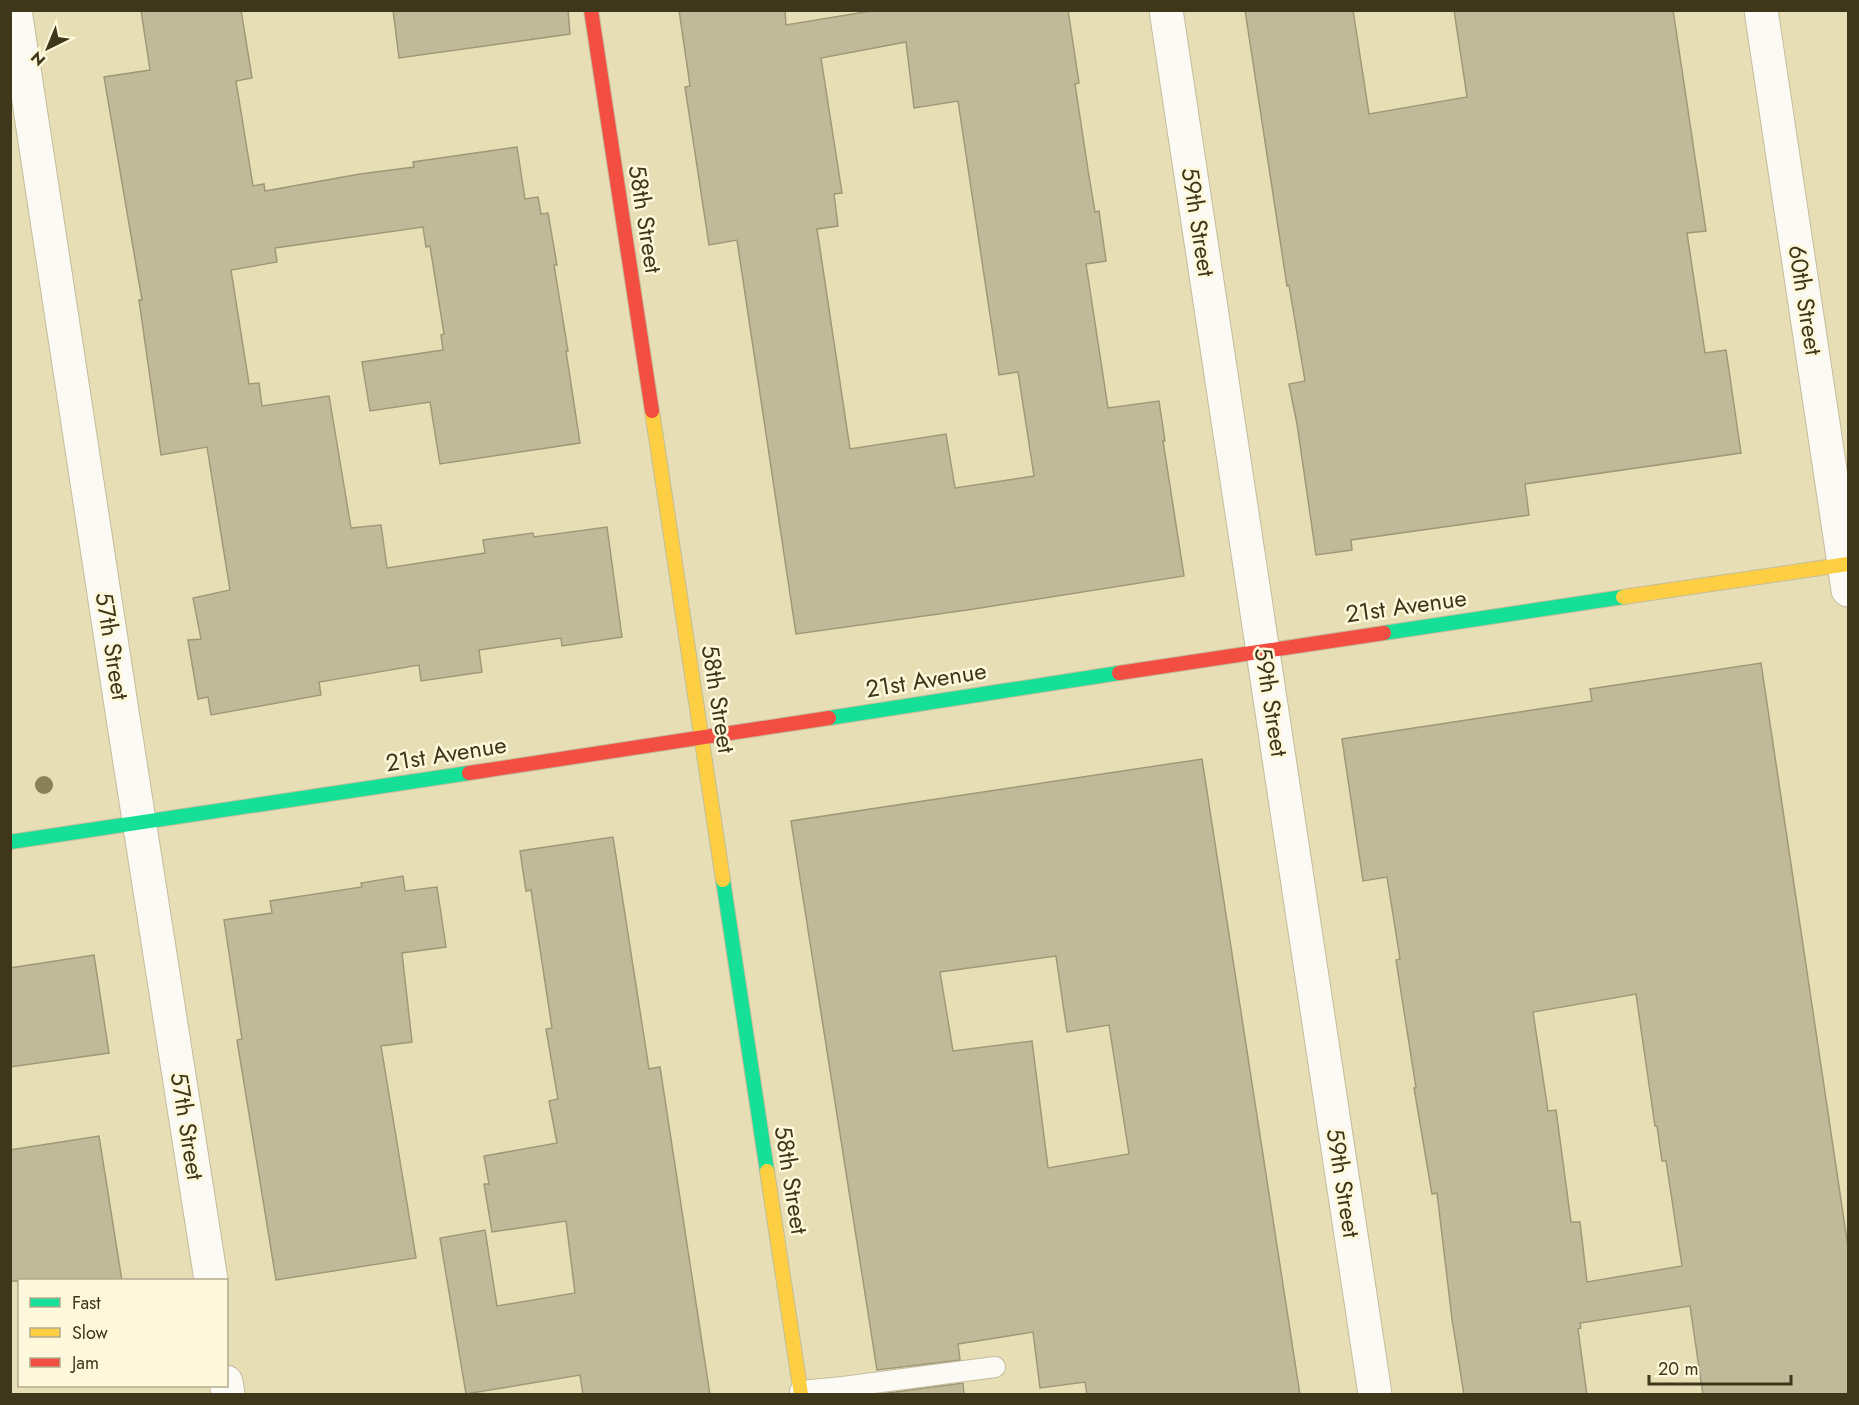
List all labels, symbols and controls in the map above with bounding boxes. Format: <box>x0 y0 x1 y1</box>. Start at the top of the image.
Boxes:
north arrow <box>18 18 78 78</box>
text: N <box>26 46 51 71</box>
street label: 58th Street <box>620 162 671 276</box>
street label: 59th Street <box>1173 165 1224 279</box>
street label: 60th Street <box>1780 242 1832 358</box>
street label: 21st Avenue <box>1343 580 1469 631</box>
street label: 57th Street <box>87 589 138 703</box>
street label: 58th Street <box>693 642 744 756</box>
street label: 59th Street <box>1246 645 1297 759</box>
street label: 21st Avenue <box>863 653 989 706</box>
street label: 21st Avenue <box>383 727 509 780</box>
street label: 57th Street <box>162 1069 213 1183</box>
street label: 58th Street <box>766 1123 817 1237</box>
street label: 59th Street <box>1318 1126 1369 1240</box>
legend <box>18 1279 228 1387</box>
text: Fast <box>72 1290 101 1316</box>
text: Slow <box>72 1320 109 1346</box>
scale bar <box>1649 1348 1792 1386</box>
text: Jam <box>70 1350 99 1376</box>
text: 20 m <box>1658 1356 1698 1382</box>

